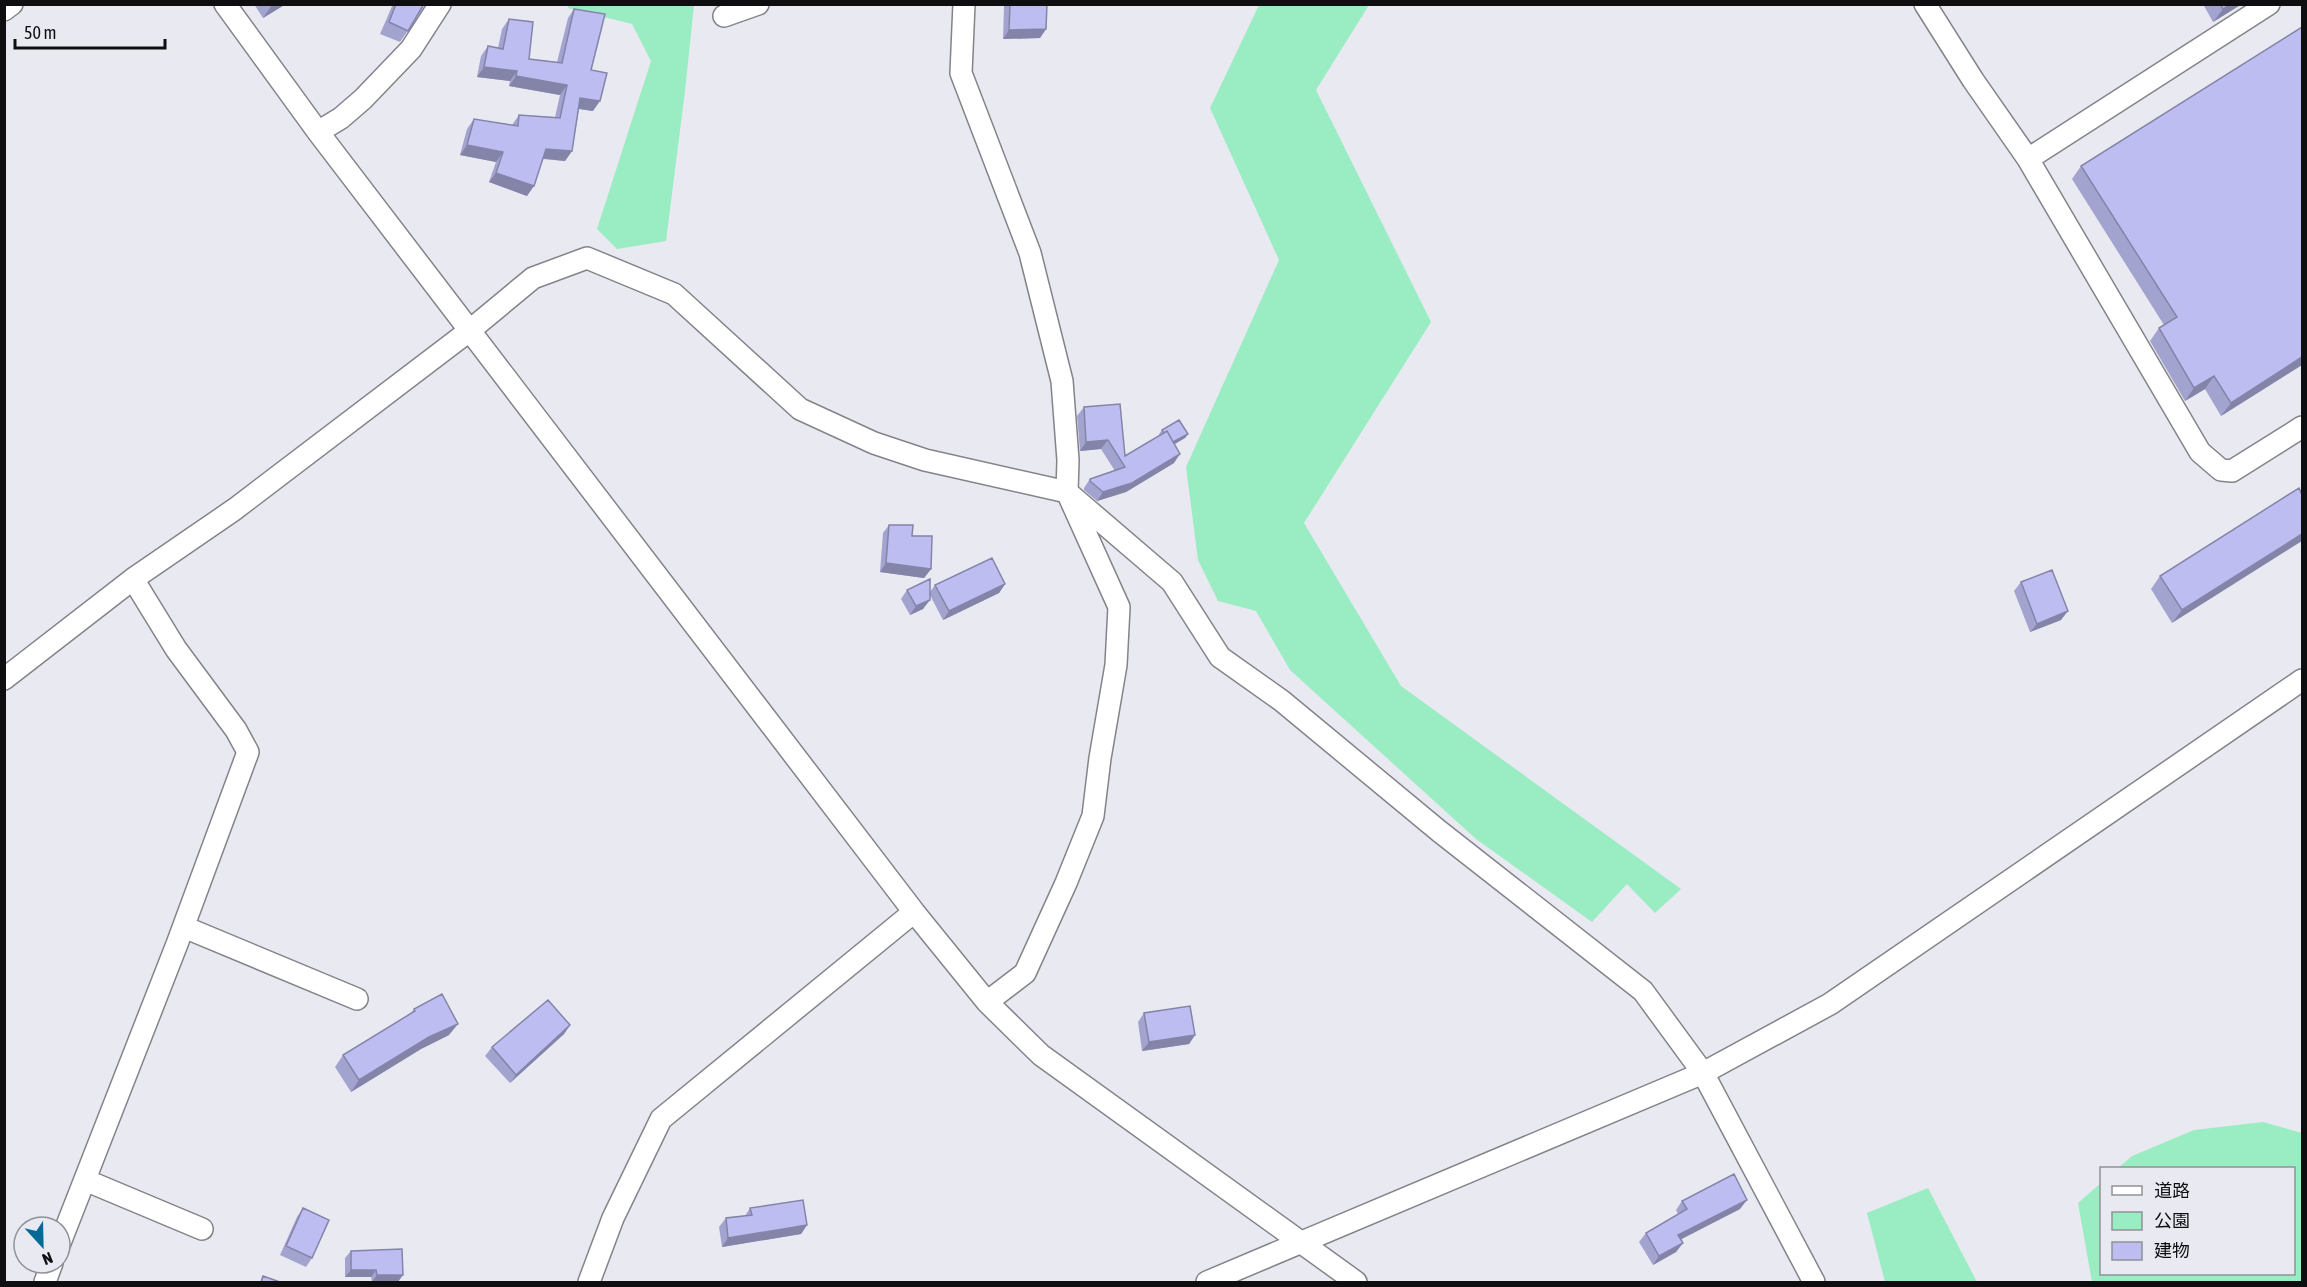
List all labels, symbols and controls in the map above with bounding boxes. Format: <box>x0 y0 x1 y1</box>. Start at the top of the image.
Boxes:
scale bar <box>15 12 165 50</box>
text: 50 m <box>24 22 56 43</box>
legend <box>2100 1167 2295 1275</box>
text: 道路 <box>2154 1180 2190 1201</box>
text: 公園 <box>2154 1210 2190 1231</box>
north arrow <box>12 1215 72 1275</box>
text: 建物 <box>2154 1240 2190 1261</box>
text: N <box>40 1249 55 1269</box>

